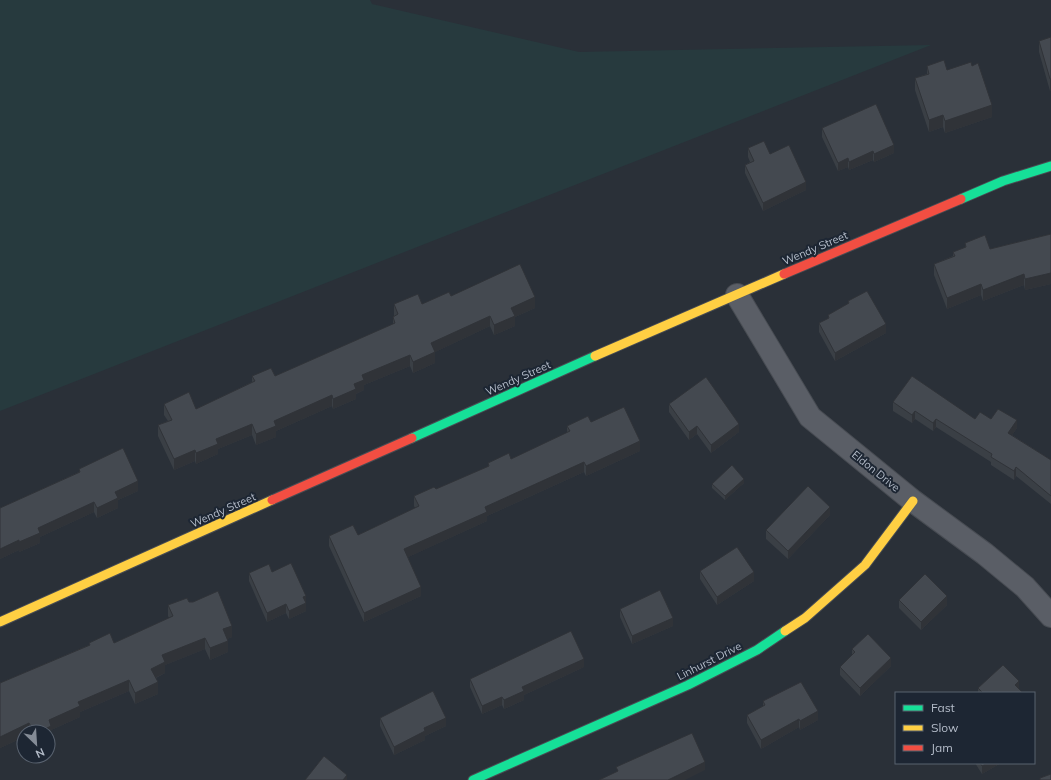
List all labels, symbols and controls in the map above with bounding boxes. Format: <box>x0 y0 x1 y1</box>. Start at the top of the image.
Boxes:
street label: Wendy Street <box>780 228 850 268</box>
street label: Wendy Street <box>483 357 553 399</box>
street label: Eldon Drive <box>849 447 903 495</box>
street label: Wendy Street <box>188 489 258 531</box>
street label: Linhurst Drive <box>674 639 744 683</box>
legend <box>895 692 1035 764</box>
text: Fast <box>931 700 955 715</box>
text: Slow <box>931 720 959 735</box>
north arrow <box>16 724 56 764</box>
text: Jam <box>931 740 953 755</box>
text: N <box>34 745 47 761</box>

